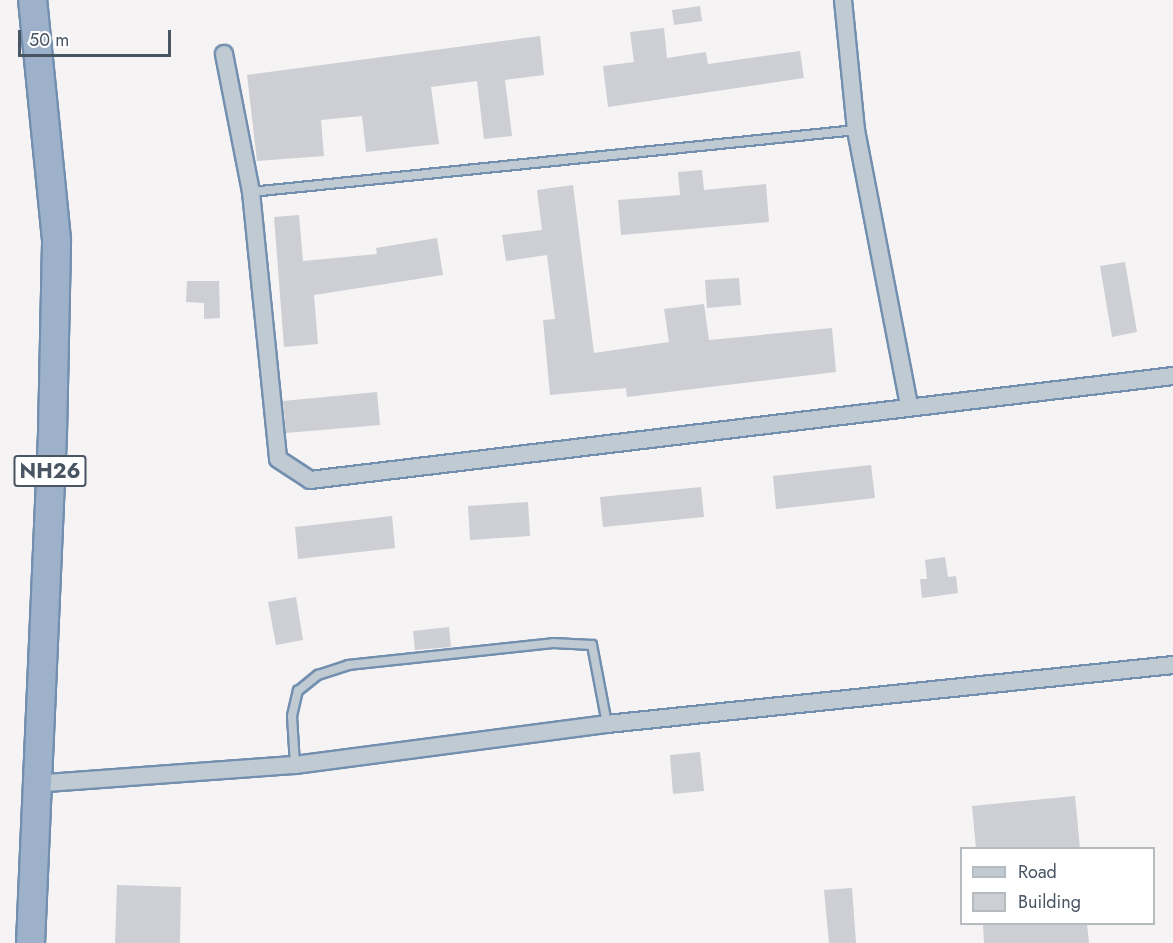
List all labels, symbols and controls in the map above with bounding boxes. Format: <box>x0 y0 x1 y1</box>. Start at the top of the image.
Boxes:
scale bar <box>21 18 174 56</box>
text: 50 m <box>29 27 69 53</box>
road number: NH26 <box>13 453 88 489</box>
legend <box>960 847 1155 925</box>
text: Road <box>1018 859 1057 885</box>
text: Building <box>1018 889 1081 915</box>

